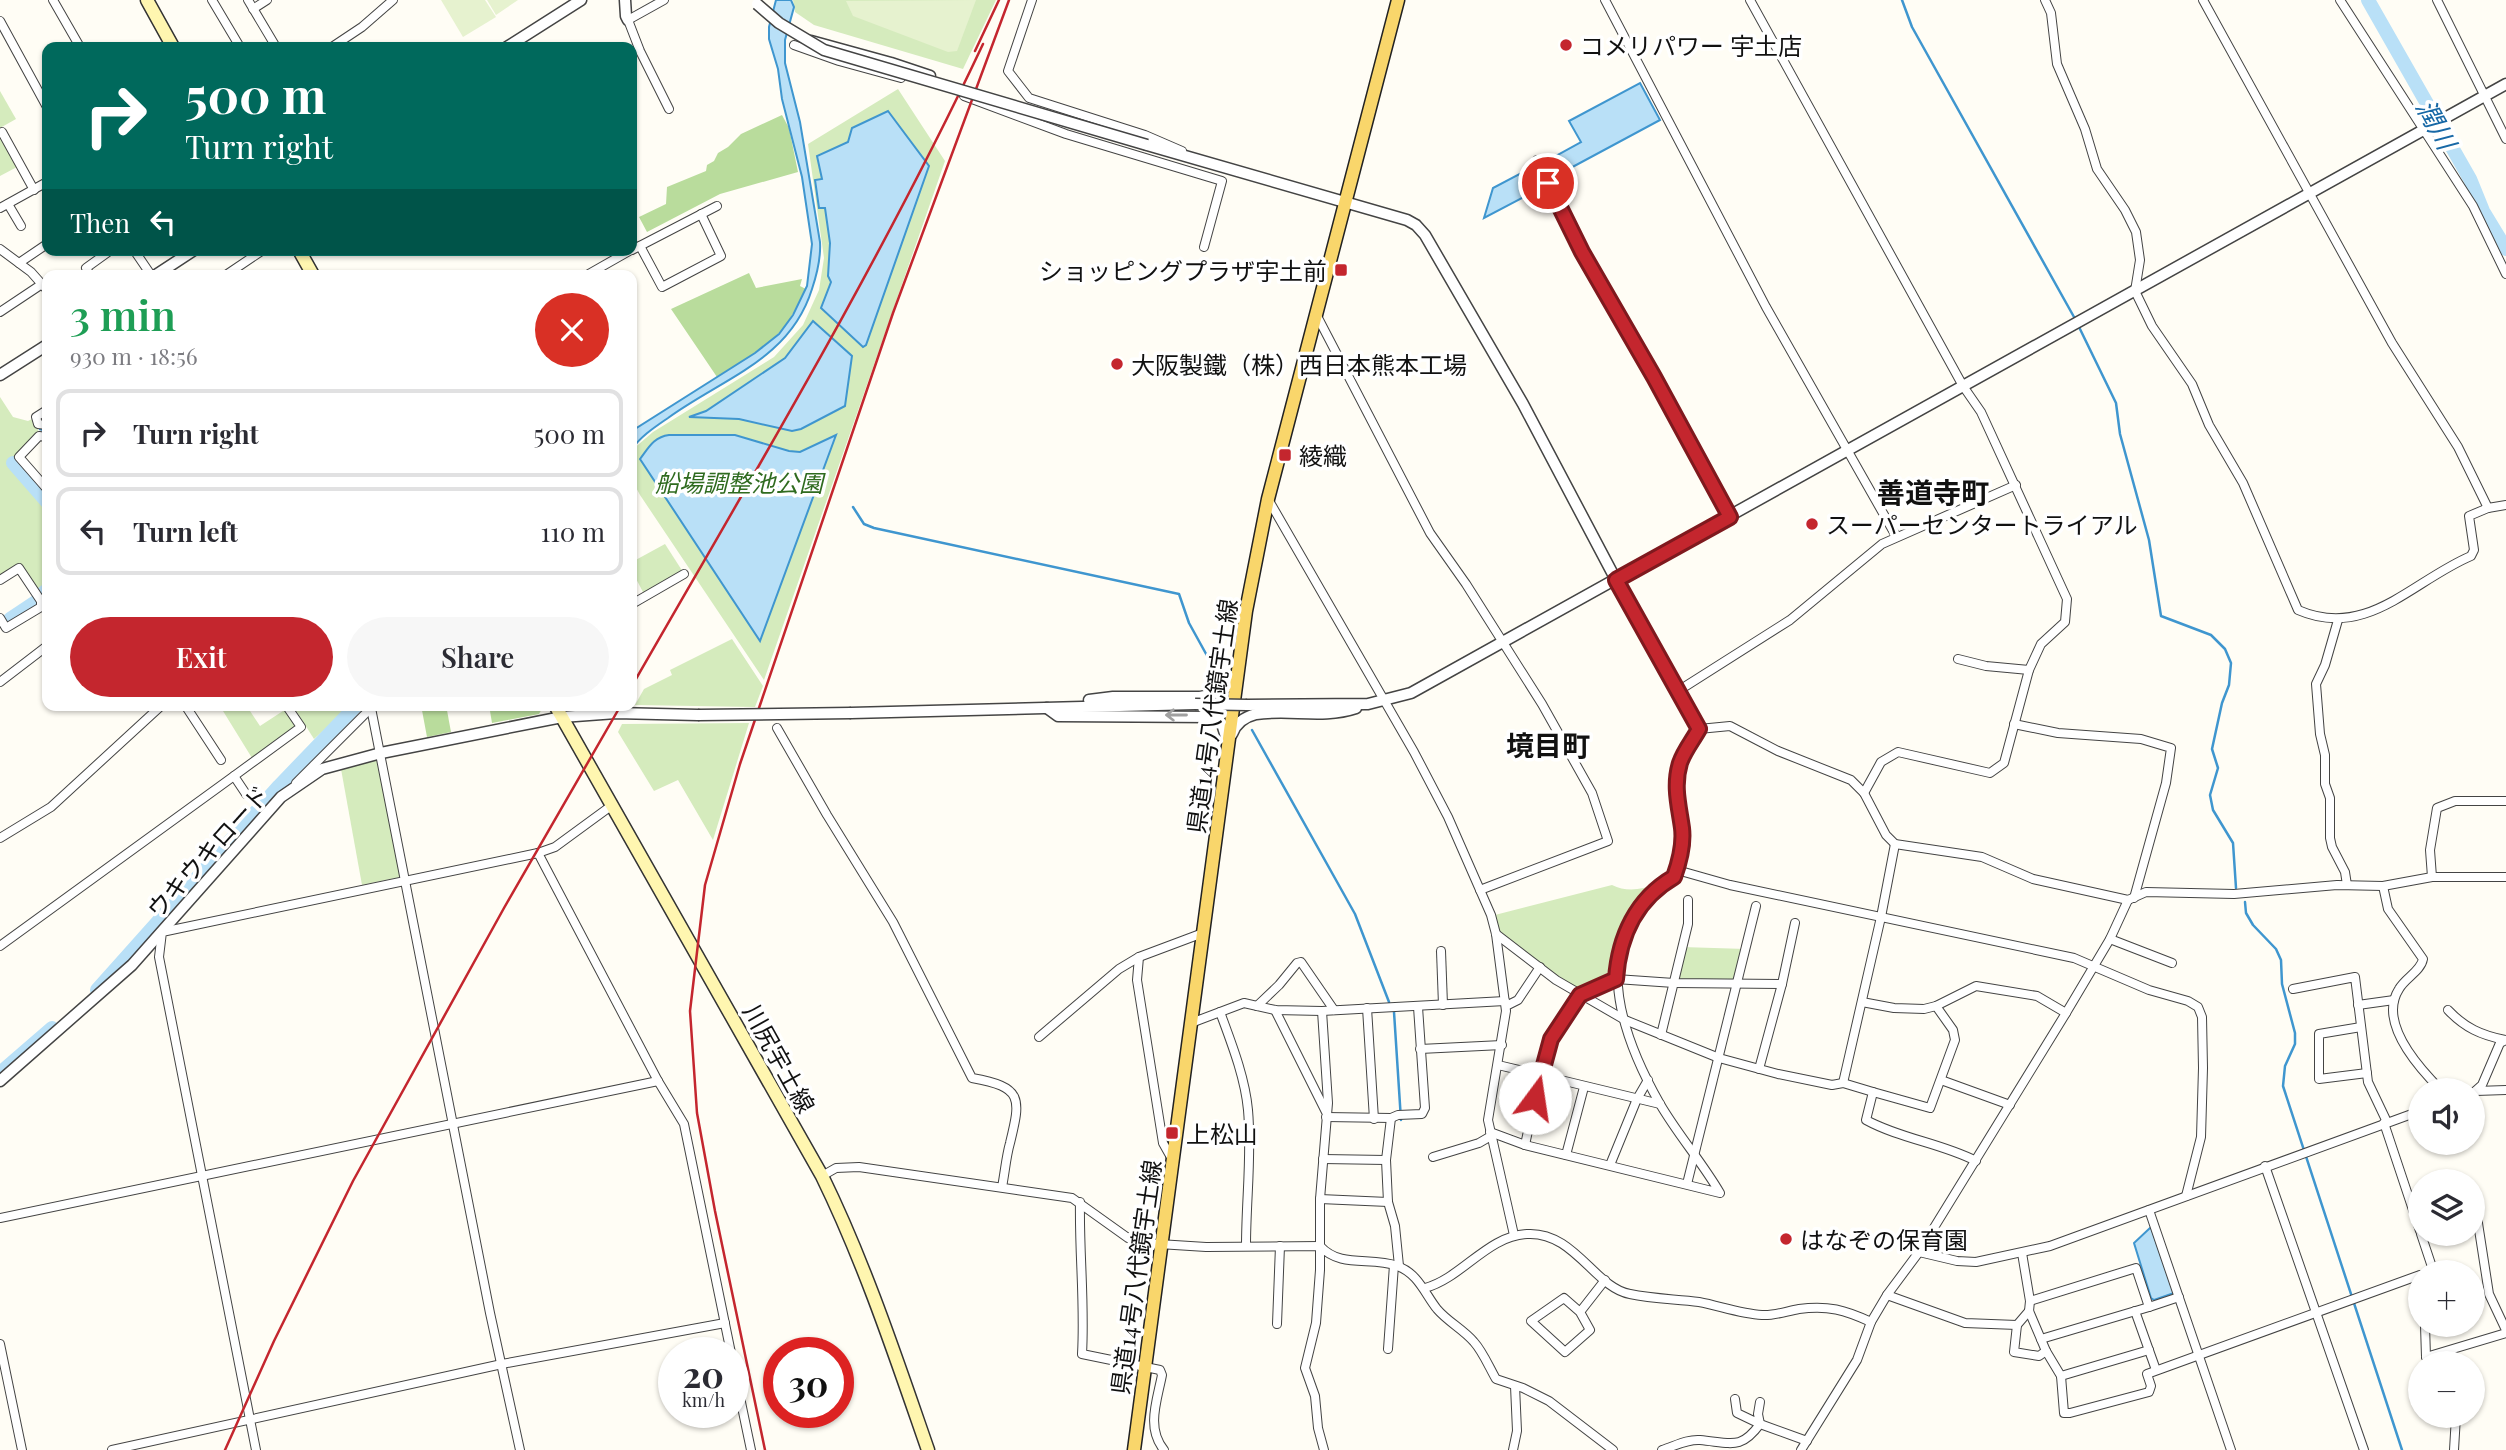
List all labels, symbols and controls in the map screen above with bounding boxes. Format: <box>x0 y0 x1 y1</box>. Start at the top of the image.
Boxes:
place label: コメリパワー 宇土店 <box>1580 29 1802 61</box>
marker: コメリパワー 宇土店 <box>1558 37 1574 53</box>
text: 500 m <box>185 61 326 126</box>
icon: right <box>70 70 161 161</box>
water label: 潤川 <box>2409 93 2466 158</box>
text: Turn right <box>185 124 333 167</box>
pin <box>1518 153 1578 213</box>
icon: arrive <box>1529 164 1567 202</box>
icon: left <box>144 203 182 241</box>
text: Then <box>70 205 130 240</box>
place label: ショッピングプラザ宇土前 <box>1039 254 1327 286</box>
marker: ショッピングプラザ宇土前 <box>1333 262 1349 278</box>
text: 3 min <box>70 286 176 342</box>
button: close <box>535 293 609 367</box>
text: 930 m · 18:56 <box>70 340 198 371</box>
place label: 大阪製鐵（株）西日本熊本工場 <box>1131 348 1467 380</box>
marker: 大阪製鐵（株）西日本熊本工場 <box>1109 356 1125 372</box>
icon: right <box>74 414 112 452</box>
text: Turn right <box>133 416 259 451</box>
text: 500 m <box>533 416 605 451</box>
place label: 綾織 <box>1299 439 1347 471</box>
marker: 綾織 <box>1277 447 1293 463</box>
park label: 船場調整池公園 <box>655 466 826 498</box>
district label: 善道寺町 <box>1877 473 1989 510</box>
place label: スーパーセンタートライアル <box>1826 508 2138 540</box>
icon: left <box>74 512 112 550</box>
text: Turn left <box>133 514 238 549</box>
text: 110 m <box>541 514 605 549</box>
marker: スーパーセンタートライアル <box>1804 516 1820 532</box>
street label: 県道14号八代鏡宇土線 <box>1179 597 1243 835</box>
button: Exit <box>70 617 333 697</box>
button: Share <box>347 617 609 697</box>
one-way arrow <box>1165 709 1188 722</box>
district label: 境目町 <box>1506 726 1590 763</box>
street label: ウキウキロード <box>139 778 275 924</box>
street label: 川尻宇土線 <box>737 998 823 1118</box>
position arrow <box>1498 1061 1572 1135</box>
map controls <box>2408 1078 2485 1428</box>
button: sound <box>2408 1078 2485 1155</box>
place label: 上松山 <box>1186 1117 1258 1149</box>
marker: 上松山 <box>1164 1125 1180 1141</box>
street label: 県道14号八代鏡宇土線 <box>1103 1158 1167 1396</box>
button: layers <box>2408 1169 2485 1246</box>
place label: はなぞの保育園 <box>1800 1223 1968 1255</box>
marker: はなぞの保育園 <box>1778 1231 1794 1247</box>
button: + <box>2408 1260 2485 1337</box>
speed limit sign: 30 <box>763 1337 854 1428</box>
text: 20 <box>683 1350 724 1397</box>
button: − <box>2408 1351 2485 1428</box>
text: km/h <box>682 1388 725 1412</box>

